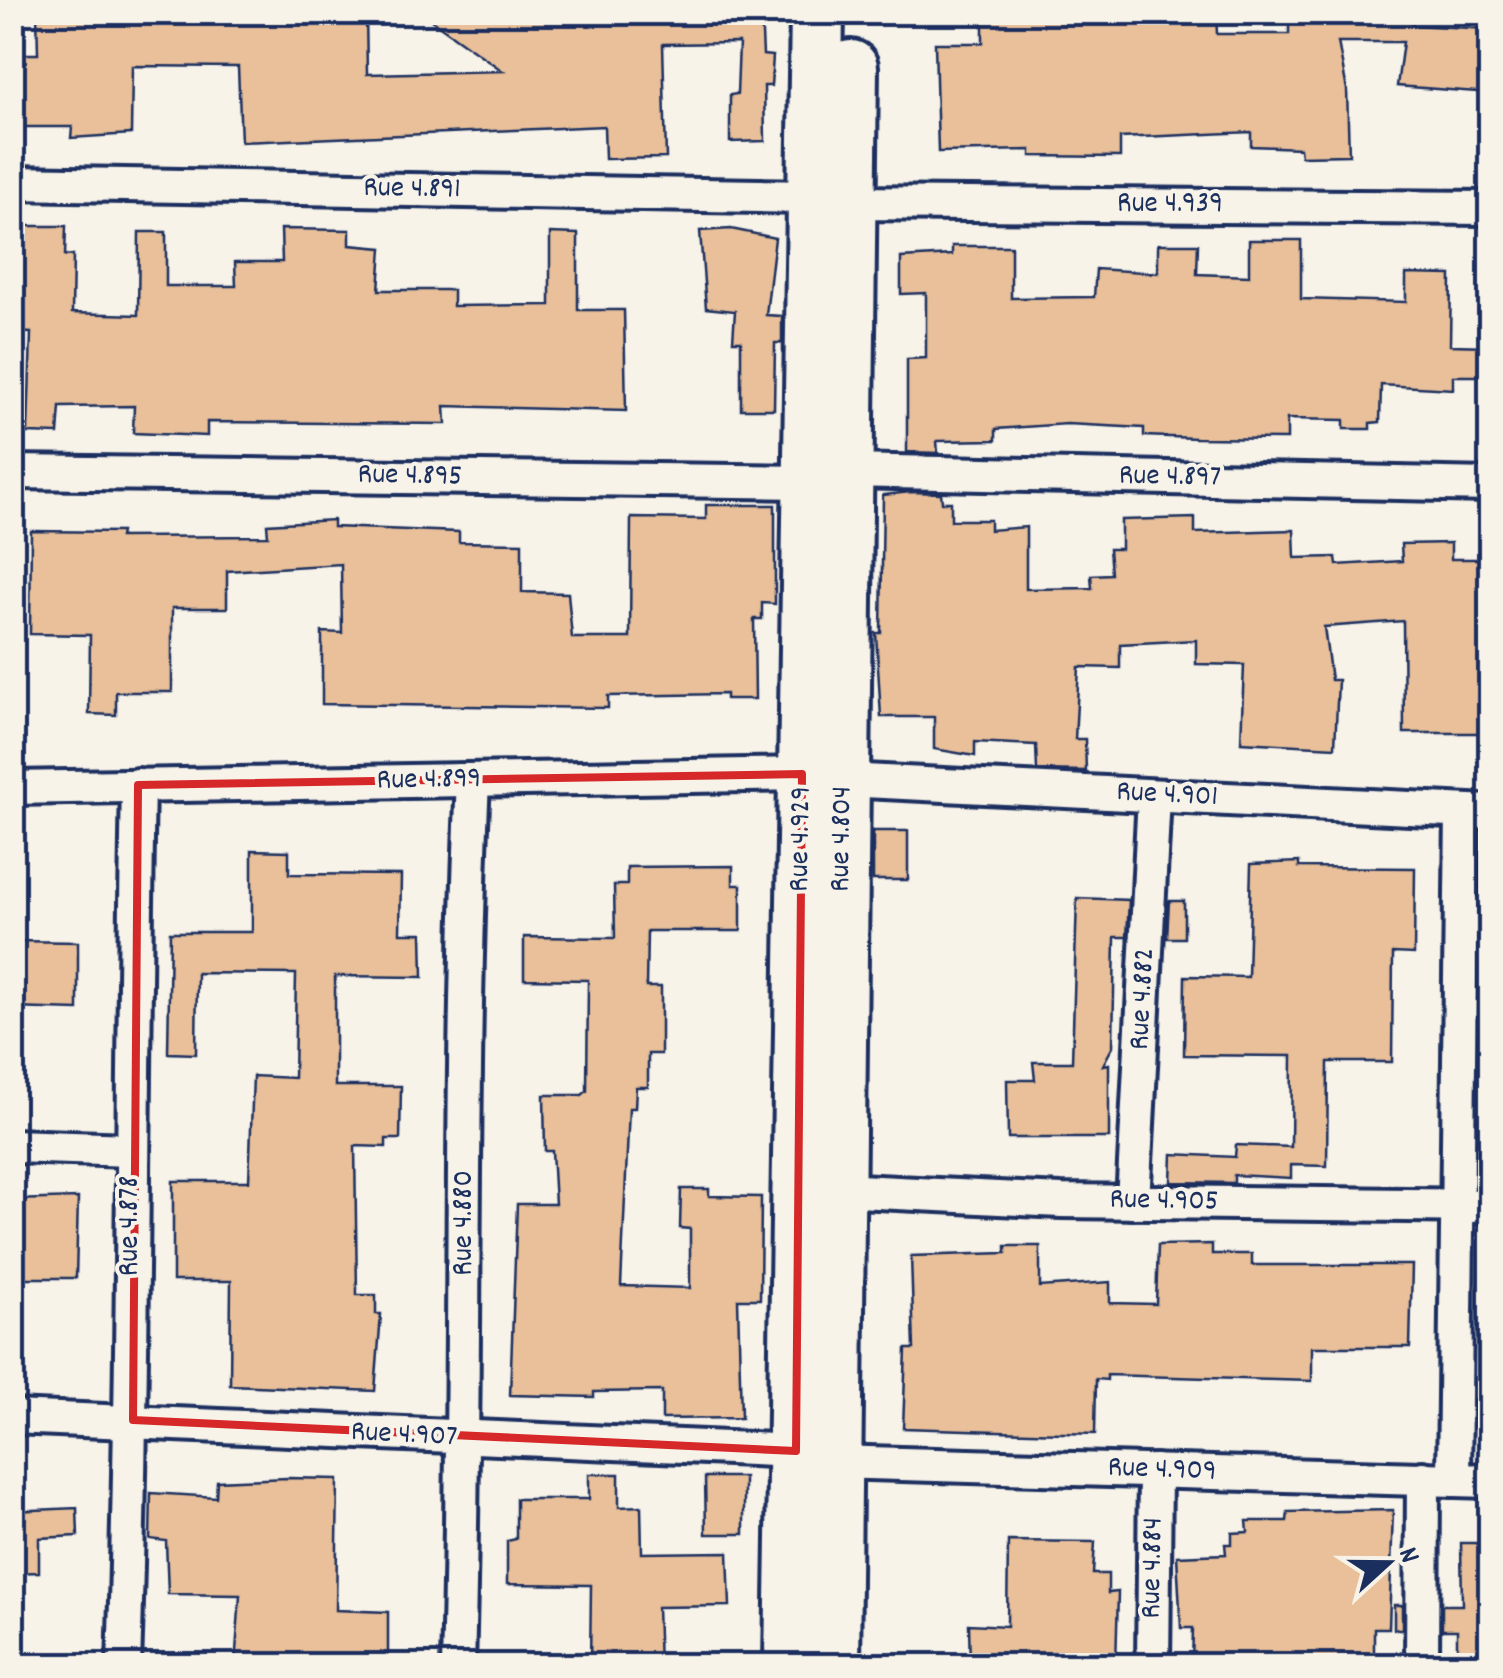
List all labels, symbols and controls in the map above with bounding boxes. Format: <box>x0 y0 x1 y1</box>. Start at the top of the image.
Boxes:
street label: Rue 4.891 <box>363 168 461 212</box>
street label: Rue 4.939 <box>1117 184 1223 227</box>
street label: Rue 4.895 <box>357 455 463 499</box>
street label: Rue 4.897 <box>1118 456 1222 500</box>
street label: Rue 4.899 <box>376 759 482 803</box>
street label: Rue 4.901 <box>1115 772 1219 820</box>
street label: Rue 4.929 <box>780 786 824 892</box>
street label: Rue 4.804 <box>821 786 865 892</box>
street label: Rue 4.882 <box>1120 947 1168 1051</box>
street label: Rue 4.880 <box>444 1170 487 1276</box>
street label: Rue 4.878 <box>110 1176 153 1276</box>
street label: Rue 4.905 <box>1109 1180 1219 1224</box>
street label: Rue 4.907 <box>350 1412 458 1460</box>
street label: Rue 4.909 <box>1107 1448 1217 1494</box>
north arrow <box>1338 1513 1438 1613</box>
street label: Rue 4.884 <box>1132 1517 1176 1619</box>
text: N <box>1386 1542 1428 1569</box>

